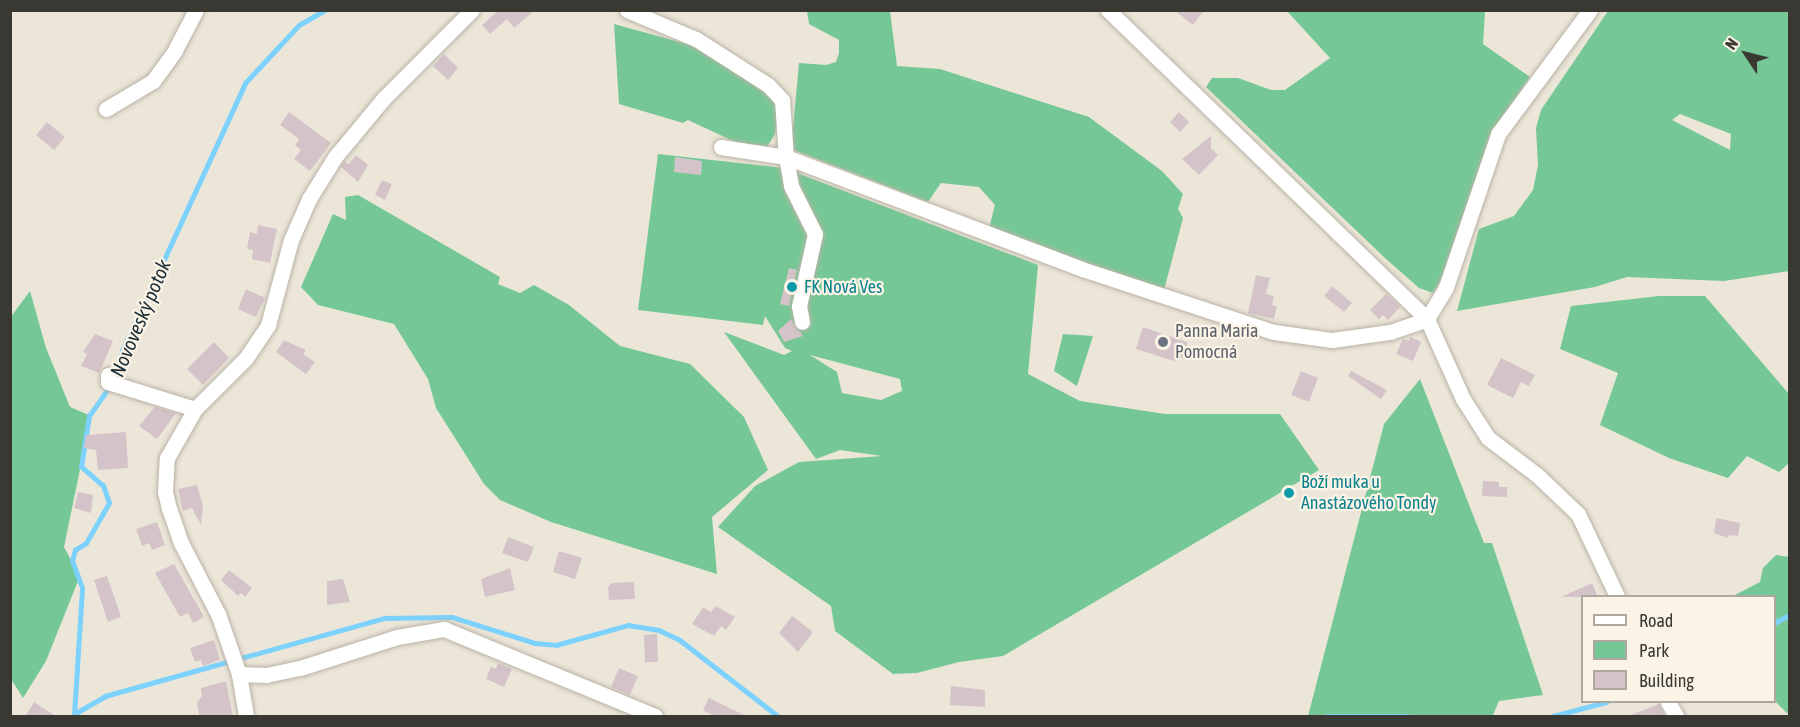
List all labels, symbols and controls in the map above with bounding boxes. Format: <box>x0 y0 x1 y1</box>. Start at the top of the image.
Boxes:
north arrow <box>1716 24 1776 84</box>
text: N <box>1721 35 1741 53</box>
water label: Novoveský potok <box>105 256 175 380</box>
place label: FK Nová Ves <box>804 276 882 298</box>
marker: FK Nová Ves <box>785 280 799 294</box>
place label: Panna Maria Pomocná <box>1175 321 1258 364</box>
marker: Panna Maria Pomocná <box>1156 335 1170 349</box>
place label: Boží muka u Anastázového Tondy <box>1301 472 1436 514</box>
marker: Boží muka u Anastázového Tondy <box>1282 486 1296 500</box>
legend <box>1581 595 1776 703</box>
text: Road <box>1639 610 1673 631</box>
text: Park <box>1639 640 1669 661</box>
text: Building <box>1639 670 1694 691</box>

